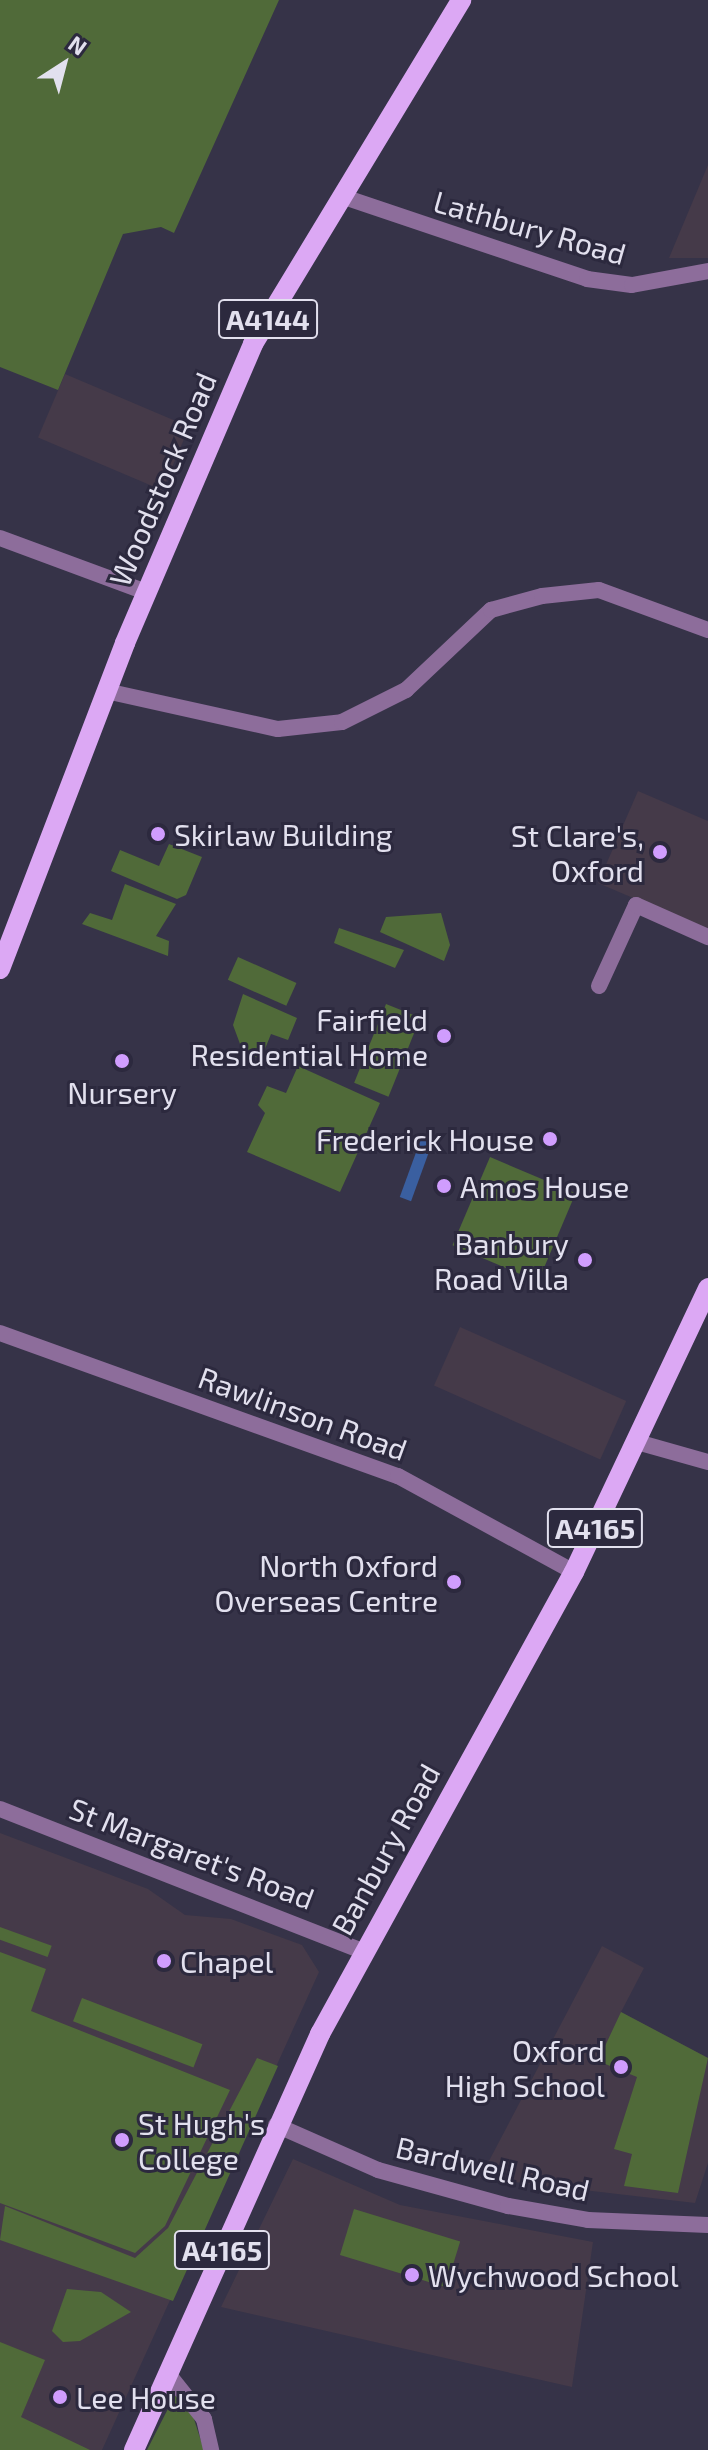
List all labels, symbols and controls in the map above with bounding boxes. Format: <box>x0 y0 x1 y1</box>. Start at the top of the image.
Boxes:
north arrow <box>24 24 104 104</box>
text: N <box>64 29 92 60</box>
street label: Lathbury Road <box>430 182 630 272</box>
road number: A4144 <box>218 295 318 343</box>
street label: Woodstock Road <box>101 367 223 591</box>
place label: Skirlaw Building <box>174 816 393 852</box>
place label: St Clare's, Oxford <box>511 817 644 888</box>
marker: Skirlaw Building <box>149 825 167 843</box>
marker: St Clare's, Oxford <box>651 843 669 861</box>
place label: Fairfield Residential Home <box>190 1001 428 1072</box>
marker: Fairfield Residential Home <box>435 1027 453 1045</box>
marker: Nursery <box>113 1052 131 1070</box>
place label: Nursery <box>67 1074 177 1110</box>
place label: Frederick House <box>316 1121 534 1157</box>
marker: Frederick House <box>541 1130 559 1148</box>
place label: Amos House <box>460 1168 629 1204</box>
marker: Amos House <box>435 1177 453 1195</box>
place label: Banbury Road Villa <box>433 1225 569 1296</box>
marker: Banbury Road Villa <box>576 1251 594 1269</box>
street label: Rawlinson Road <box>194 1359 412 1467</box>
road number: A4165 <box>545 1504 645 1552</box>
place label: North Oxford Overseas Centre <box>215 1547 438 1618</box>
marker: North Oxford Overseas Centre <box>445 1573 463 1591</box>
street label: Banbury Road <box>323 1757 447 1941</box>
street label: St Margaret's Road <box>65 1790 319 1916</box>
place label: Chapel <box>180 1943 273 1979</box>
marker: Chapel <box>155 1952 173 1970</box>
place label: Oxford High School <box>445 2032 605 2102</box>
marker: Oxford High School <box>612 2058 630 2076</box>
place label: St Hugh's College <box>138 2105 265 2176</box>
street label: Bardwell Road <box>392 2128 594 2208</box>
marker: St Hugh's College <box>113 2131 131 2149</box>
road number: A4165 <box>172 2226 272 2274</box>
place label: Wychwood School <box>428 2257 679 2293</box>
marker: Wychwood School <box>403 2266 421 2284</box>
place label: Lee House <box>76 2379 216 2415</box>
marker: Lee House <box>51 2388 69 2406</box>

